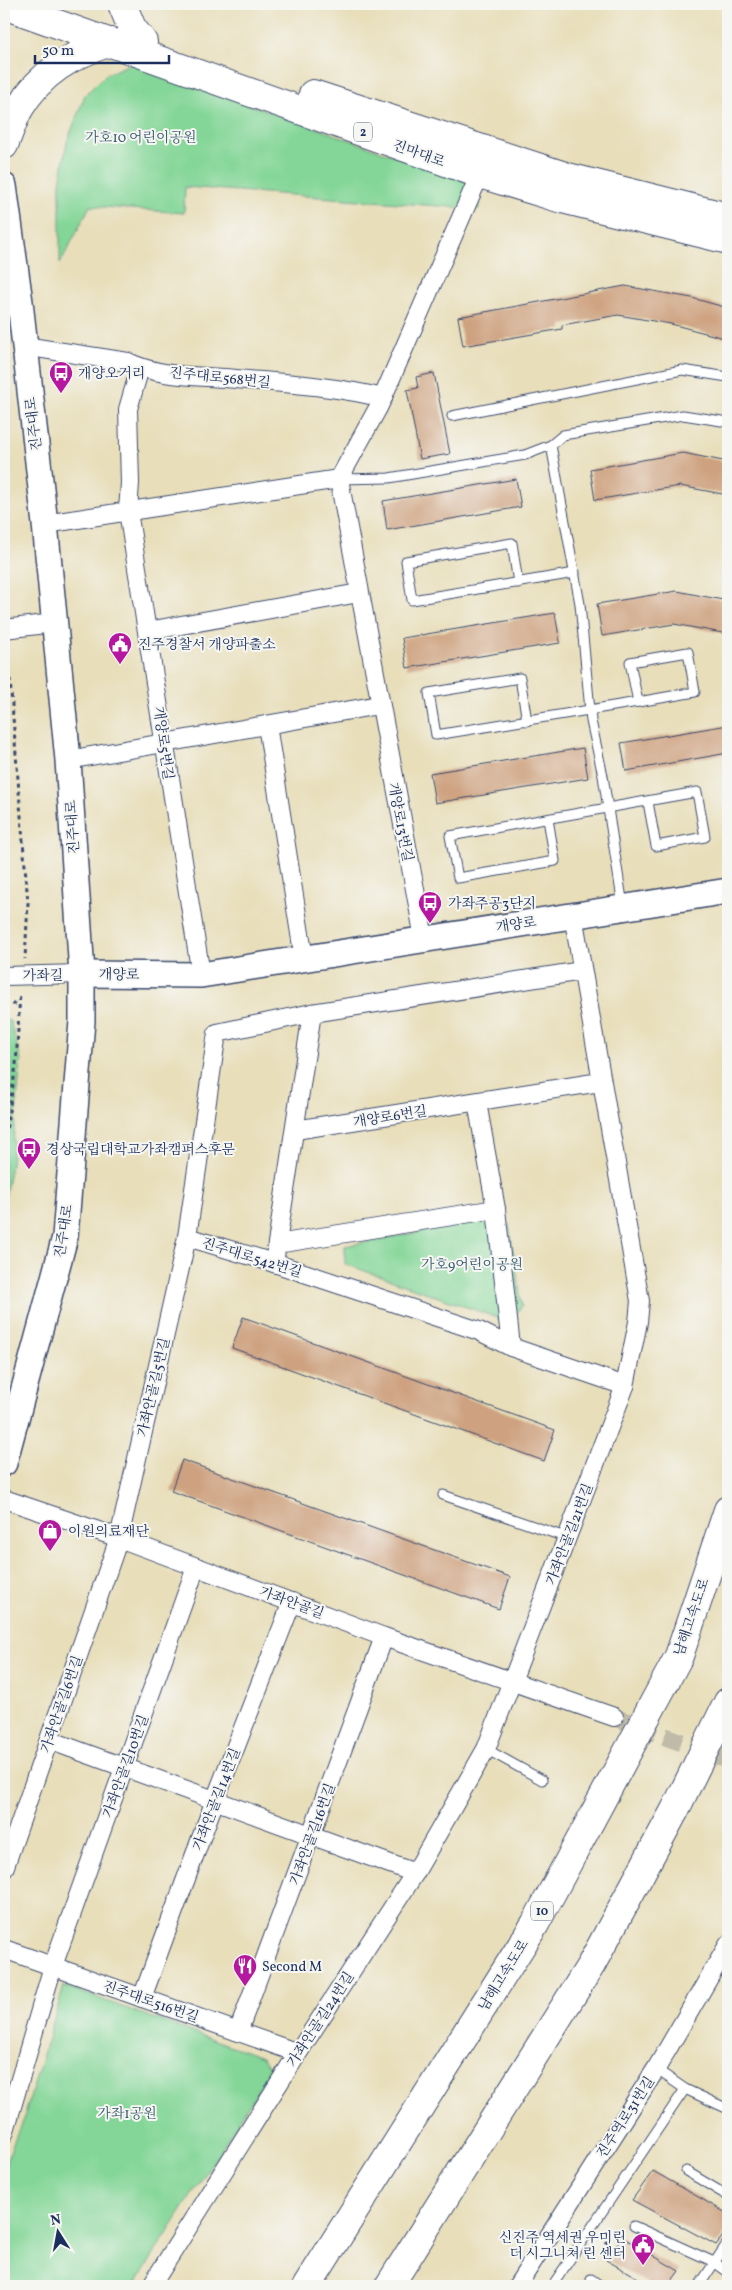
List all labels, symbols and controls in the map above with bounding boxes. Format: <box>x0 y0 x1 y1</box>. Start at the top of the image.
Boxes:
scale bar <box>35 32 169 64</box>
text: 50 m <box>42 41 74 62</box>
road number: 2 <box>354 122 372 142</box>
park label: 가호10 어린이공원 <box>85 129 197 148</box>
street label: 진마대로 <box>390 136 448 173</box>
bus stop icon: 개양오거리 <box>48 360 74 394</box>
street label: 진주대로568번길 <box>168 364 272 393</box>
place label: 개양오거리 <box>78 365 146 384</box>
street label: 진주대로 <box>22 395 47 452</box>
public building icon: 진주경찰서 개양파출소 <box>107 631 133 665</box>
place label: 진주경찰서 개양파출소 <box>138 636 277 655</box>
street label: 개양로5번길 <box>148 705 177 781</box>
street label: 개양로13번길 <box>383 781 417 863</box>
street label: 진주대로 <box>62 799 85 855</box>
bus stop icon: 가좌주공3단지 <box>417 890 443 924</box>
place label: 가좌주공3단지 <box>448 895 536 914</box>
street label: 개양로 <box>495 913 538 938</box>
street label: 개양로 <box>99 966 140 985</box>
street label: 가좌길 <box>23 967 63 986</box>
street label: 개양로6번길 <box>352 1102 429 1133</box>
bus stop icon: 경상국립대학교가좌캠퍼스후문 <box>16 1136 42 1170</box>
place label: 경상국립대학교가좌캠퍼스후문 <box>46 1141 235 1160</box>
street label: 진주대로 <box>51 1203 78 1259</box>
street label: 진주대로542번길 <box>199 1234 304 1283</box>
park label: 가호9어린이공원 <box>421 1256 523 1275</box>
street label: 가좌안골길5번길 <box>134 1336 175 1439</box>
street label: 가좌안골길21번길 <box>542 1481 599 1588</box>
shop icon: 이원의료재단 <box>37 1518 63 1552</box>
place label: 이원의료재단 <box>68 1523 150 1542</box>
street label: 남해고속도로 <box>670 1576 715 1659</box>
street label: 가좌안골길 <box>256 1583 327 1624</box>
street label: 가좌안골길6번길 <box>37 1653 88 1756</box>
street label: 가좌안골길10번길 <box>99 1712 154 1821</box>
street label: 가좌안골길14번길 <box>189 1746 246 1854</box>
street label: 가좌안골길16번길 <box>286 1781 341 1888</box>
road number: 10 <box>531 1902 553 1920</box>
street label: 남해고속도로 <box>475 1936 534 2015</box>
restaurant icon: Second M <box>232 1953 258 1987</box>
place label: Second M <box>262 1958 322 1977</box>
street label: 가좌안골길24번길 <box>283 1968 359 2071</box>
street label: 진주대로516번길 <box>100 1977 201 2028</box>
street label: 진주역로31번길 <box>593 2073 660 2162</box>
park label: 가좌1공원 <box>97 2105 157 2124</box>
north arrow <box>32 2208 82 2258</box>
text: N <box>49 2210 63 2231</box>
place label: 신진주 역세권 우미린 더 시그니쳐 린 센터 <box>499 2229 626 2264</box>
public building icon: 신진주 역세권 우미린 더 시그니쳐 린 센터 <box>630 2232 656 2266</box>

